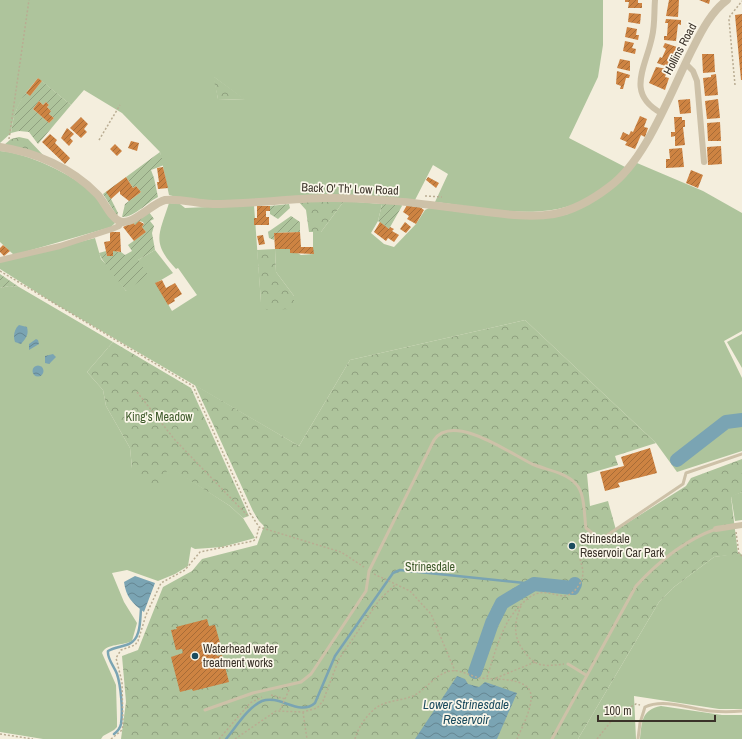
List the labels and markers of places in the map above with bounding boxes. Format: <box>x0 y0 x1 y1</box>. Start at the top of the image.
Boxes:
place label: Strinesdale Reservoir Car Park <box>580 531 664 561</box>
marker: Strinesdale Reservoir Car Park <box>567 541 577 551</box>
place label: Waterhead water treatment works <box>203 641 278 671</box>
marker: Waterhead water treatment works <box>190 651 200 661</box>

